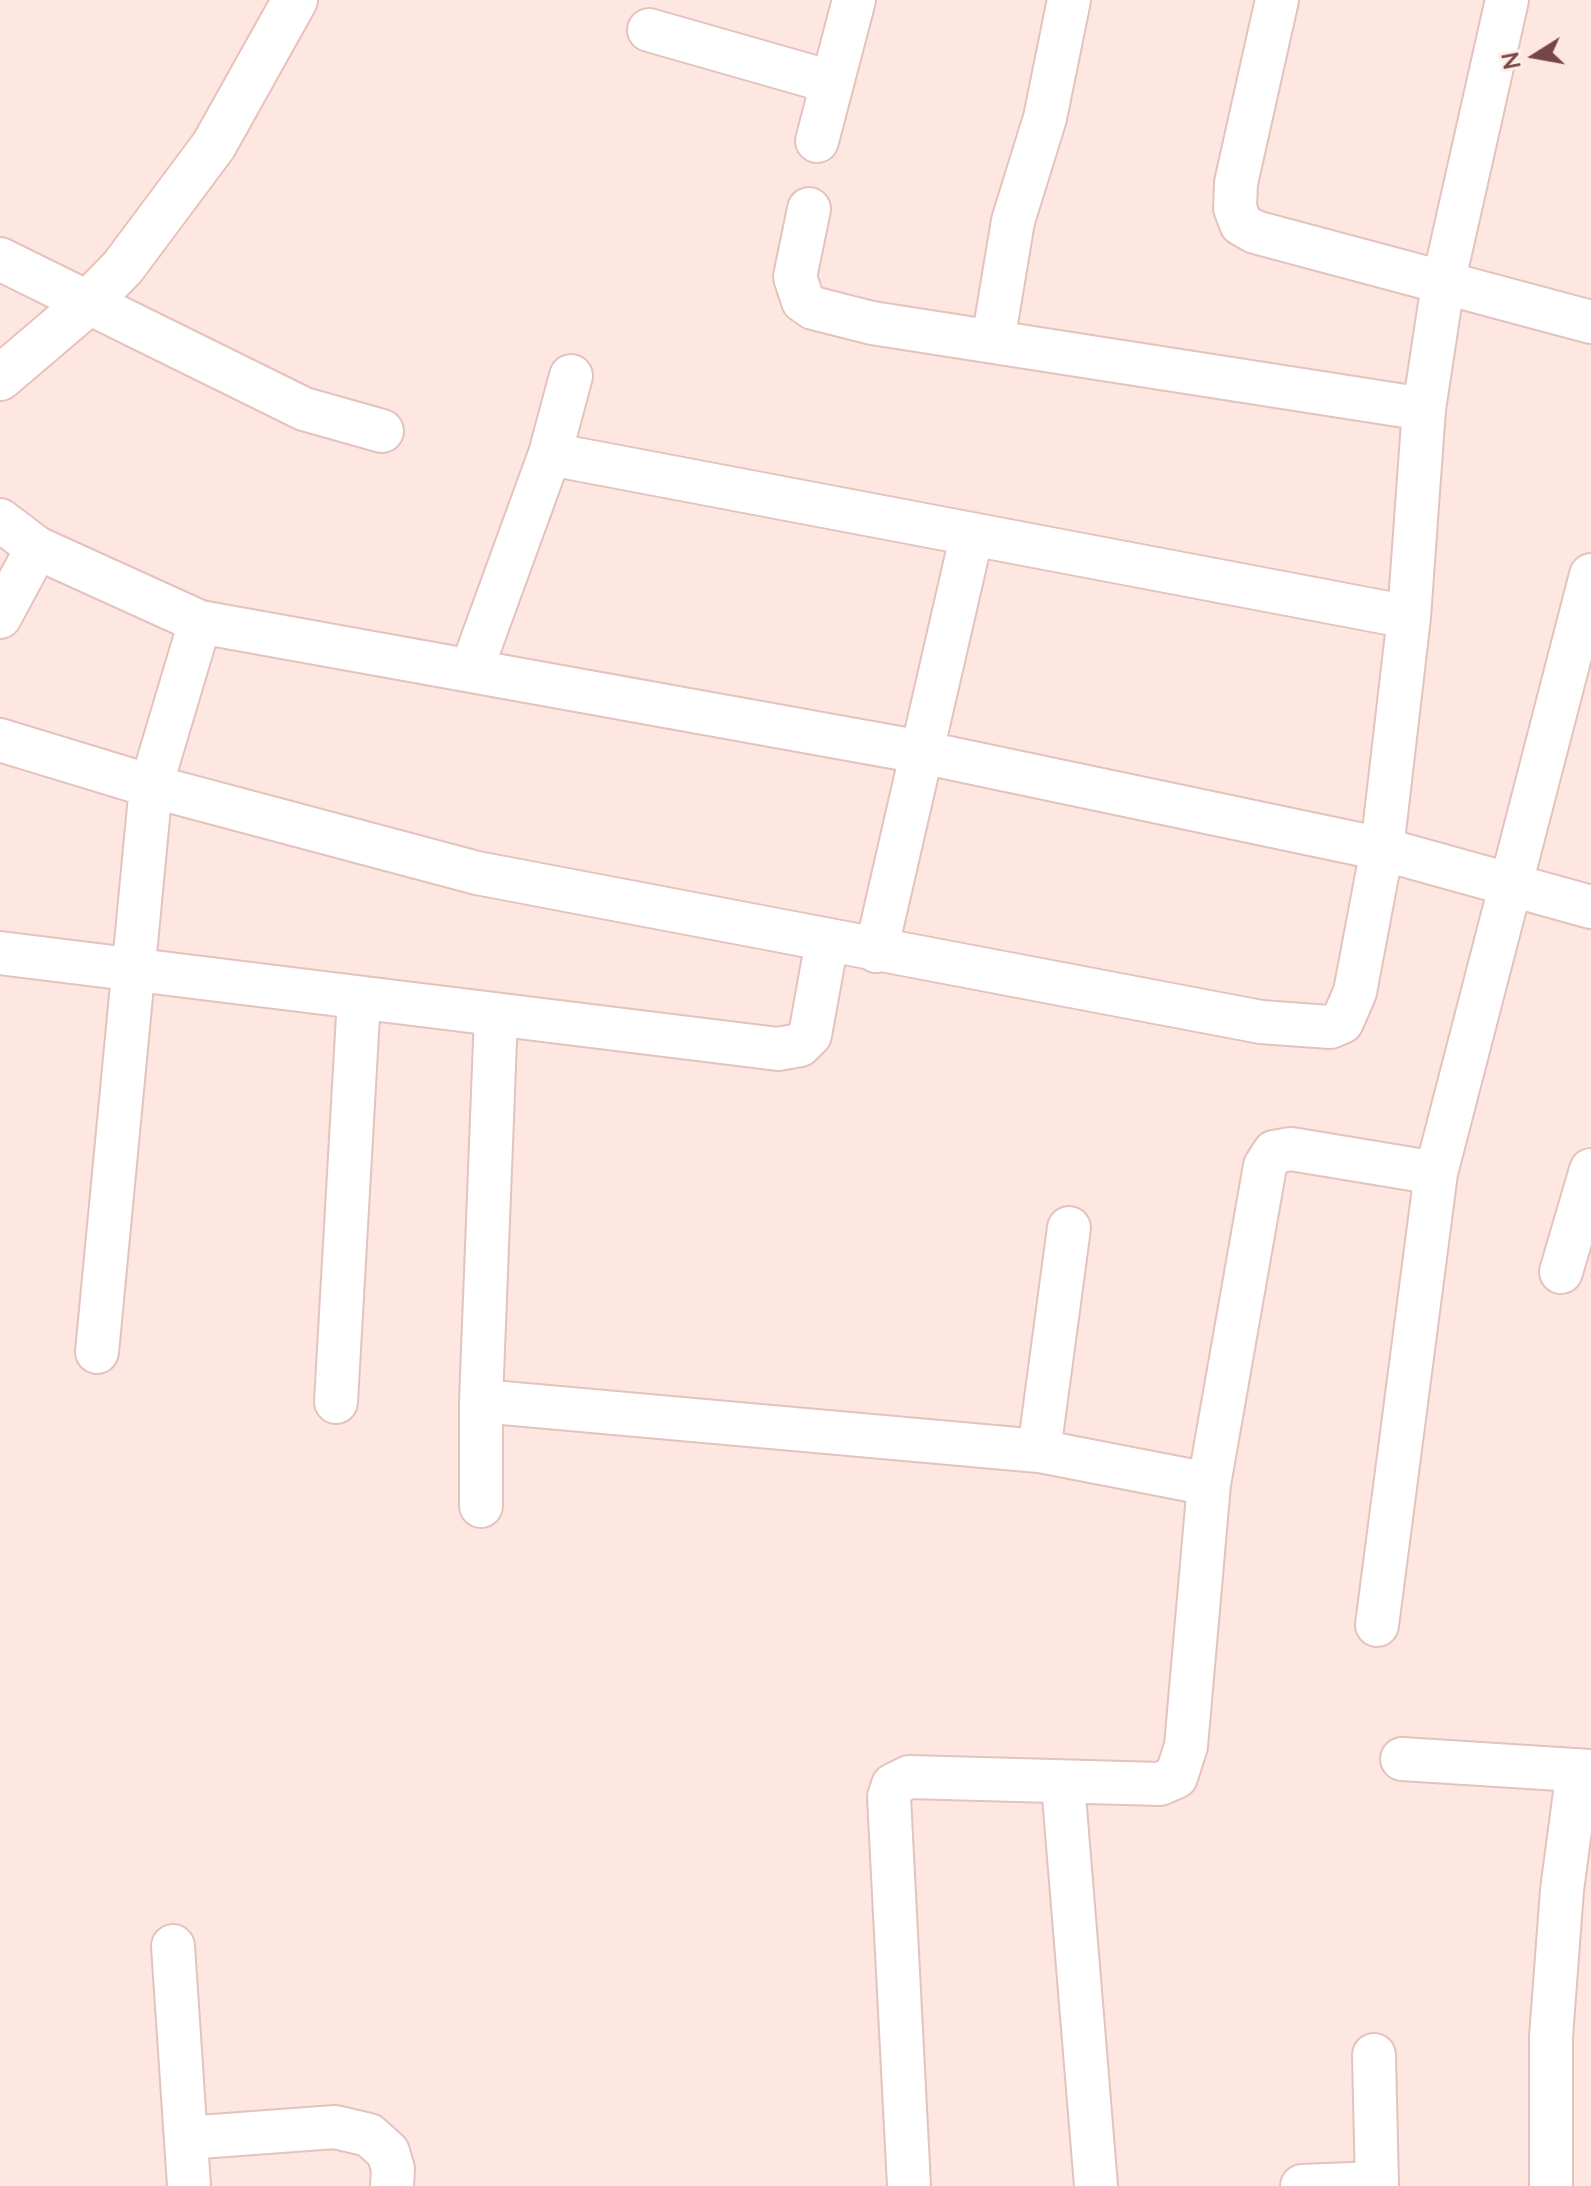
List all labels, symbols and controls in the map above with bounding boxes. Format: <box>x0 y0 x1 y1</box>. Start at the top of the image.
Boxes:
north arrow <box>1495 16 1575 96</box>
text: N <box>1496 50 1526 72</box>

